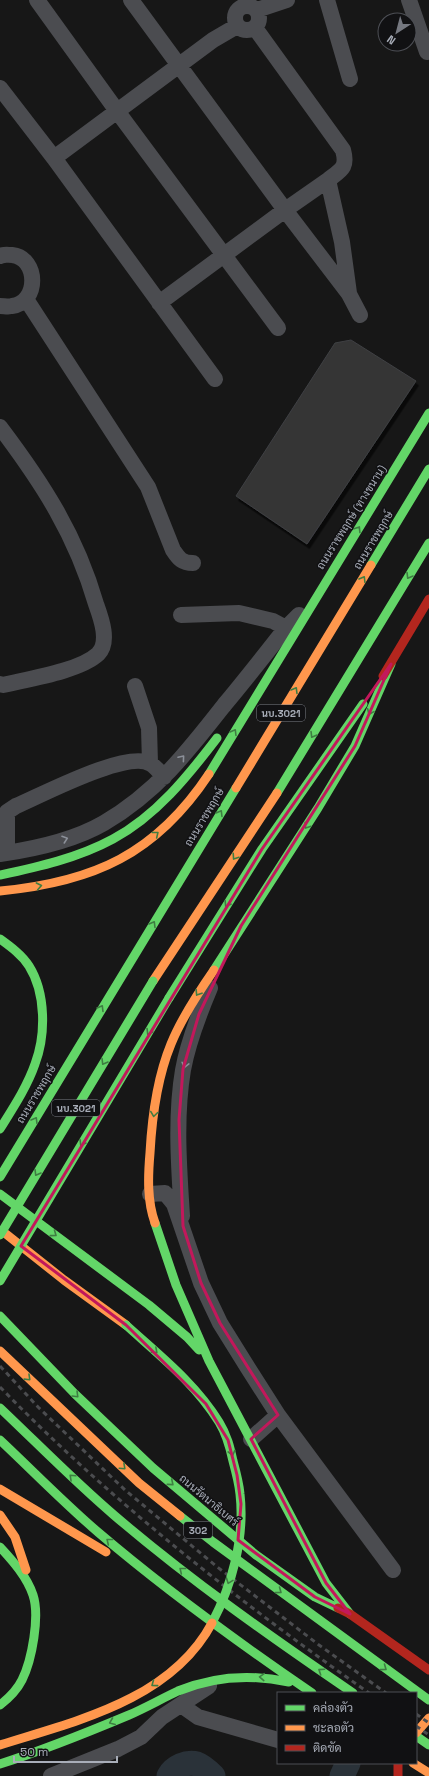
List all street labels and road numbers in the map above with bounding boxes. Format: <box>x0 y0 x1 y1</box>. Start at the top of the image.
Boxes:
street label: ถนนราชพฤกษ์ (ทางขนาน) <box>314 462 388 572</box>
street label: ถนนราชพฤกษ์ <box>350 508 396 572</box>
road number: นบ.3021 <box>257 705 305 721</box>
street label: ถนนราชพฤกษ์ <box>180 784 227 849</box>
street label: ถนนราชพฤกษ์ <box>12 1061 59 1126</box>
road number: นบ.3021 <box>52 1100 100 1116</box>
street label: ถนนรัตนาธิเบศร์ <box>176 1470 242 1529</box>
road number: 302 <box>184 1522 212 1538</box>

